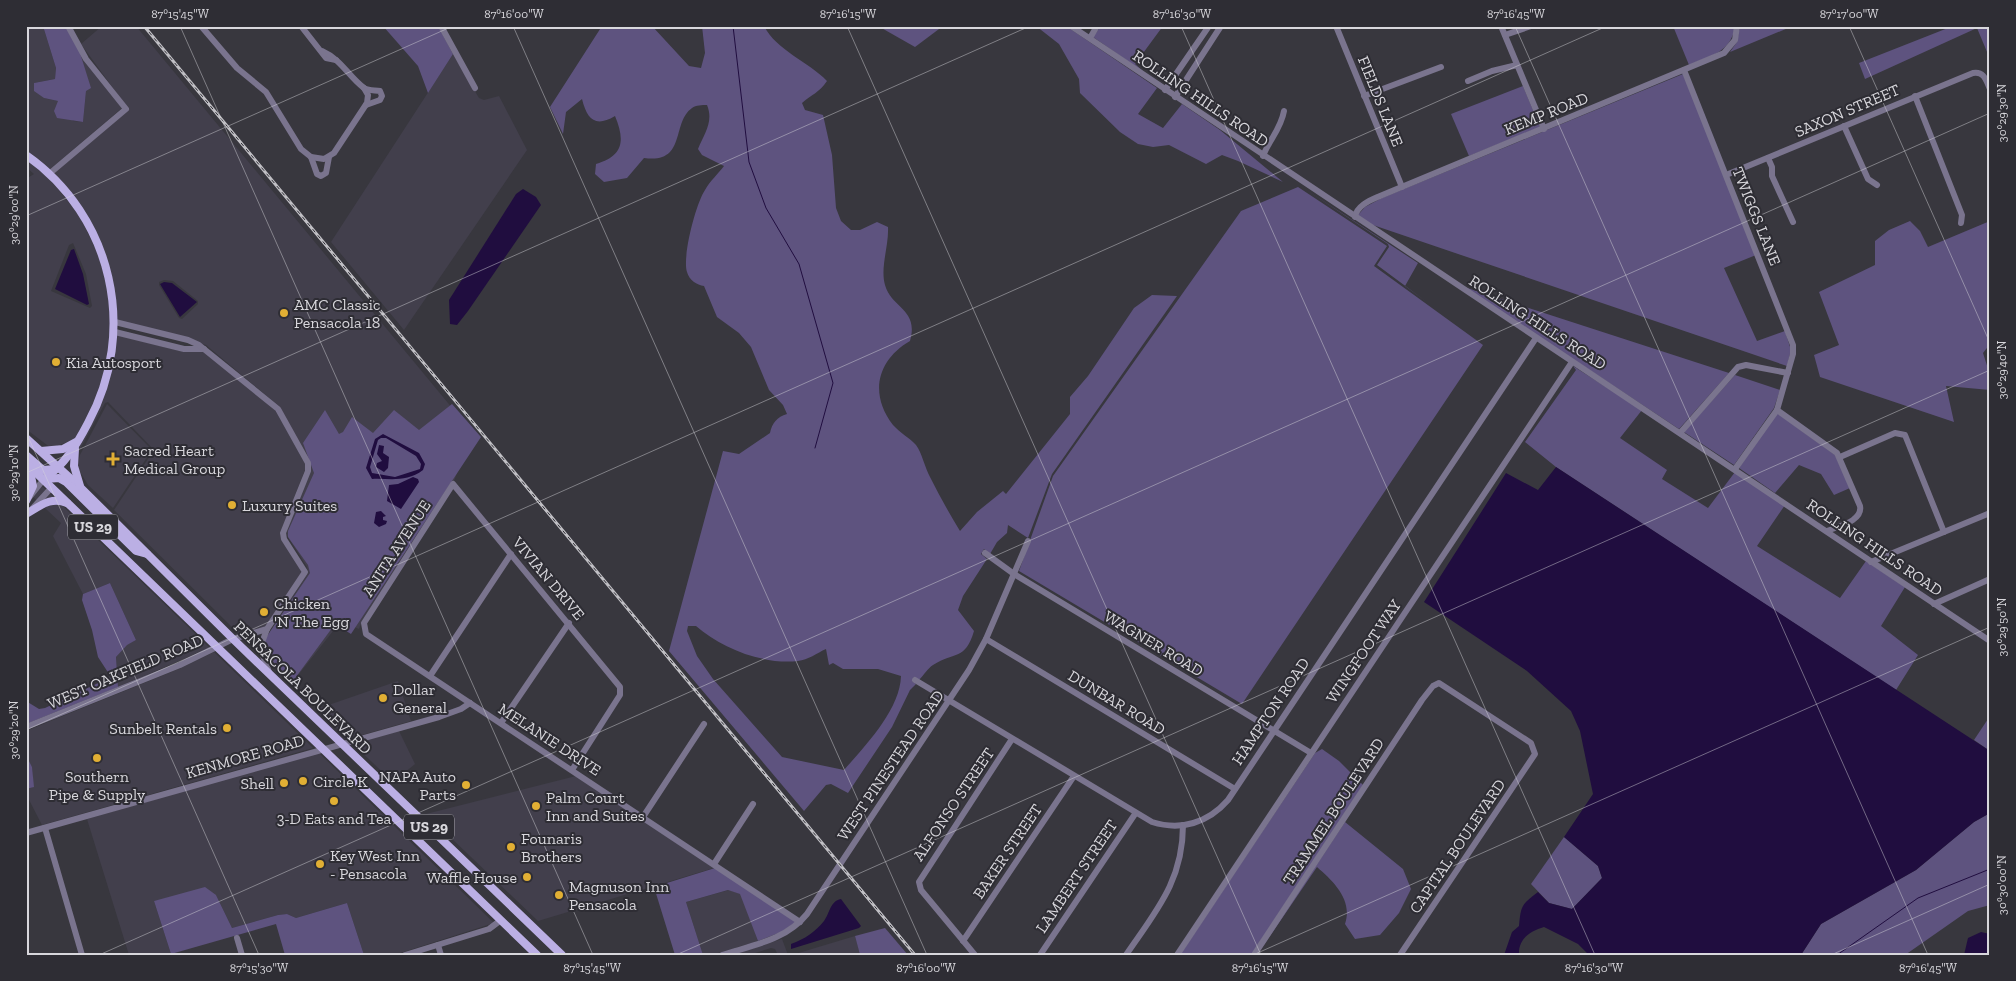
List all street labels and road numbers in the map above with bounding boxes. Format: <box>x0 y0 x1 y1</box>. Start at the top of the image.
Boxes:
street label: ROLLING HILLS ROAD <box>1129 46 1272 151</box>
street label: FIELDS LANE <box>1354 53 1407 149</box>
street label: SAXON STREET <box>1792 80 1903 141</box>
street label: KEMP ROAD <box>1501 88 1591 139</box>
street label: TWIGGS LANE <box>1728 164 1785 268</box>
street label: ROLLING HILLS ROAD <box>1466 271 1610 374</box>
street label: ROLLING HILLS ROAD <box>1803 495 1946 600</box>
street label: ANITA AVENUE <box>358 496 435 600</box>
road number: US 29 <box>68 514 118 540</box>
street label: VIVIAN DRIVE <box>508 532 589 624</box>
street label: WINGFOOT WAY <box>1322 596 1405 707</box>
street label: WAGNER ROAD <box>1101 606 1207 680</box>
street label: PENSACOLA BOULEVARD <box>230 617 375 758</box>
street label: WEST OAKFIELD ROAD <box>44 630 206 713</box>
street label: HAMPTON ROAD <box>1228 654 1313 768</box>
street label: DUNBAR ROAD <box>1065 666 1169 739</box>
street label: WEST PINESTEAD ROAD <box>833 686 948 844</box>
street label: MELANIE DRIVE <box>495 699 605 780</box>
street label: KENMORE ROAD <box>184 730 307 782</box>
street label: TRAMMEL BOULEVARD <box>1279 734 1388 888</box>
street label: ALFONSO STREET <box>909 744 998 864</box>
street label: CAPITAL BOULEVARD <box>1405 776 1509 917</box>
street label: BAKER STREET <box>969 800 1046 902</box>
road number: US 29 <box>404 814 454 840</box>
street label: LAMBERT STREET <box>1032 816 1121 936</box>

